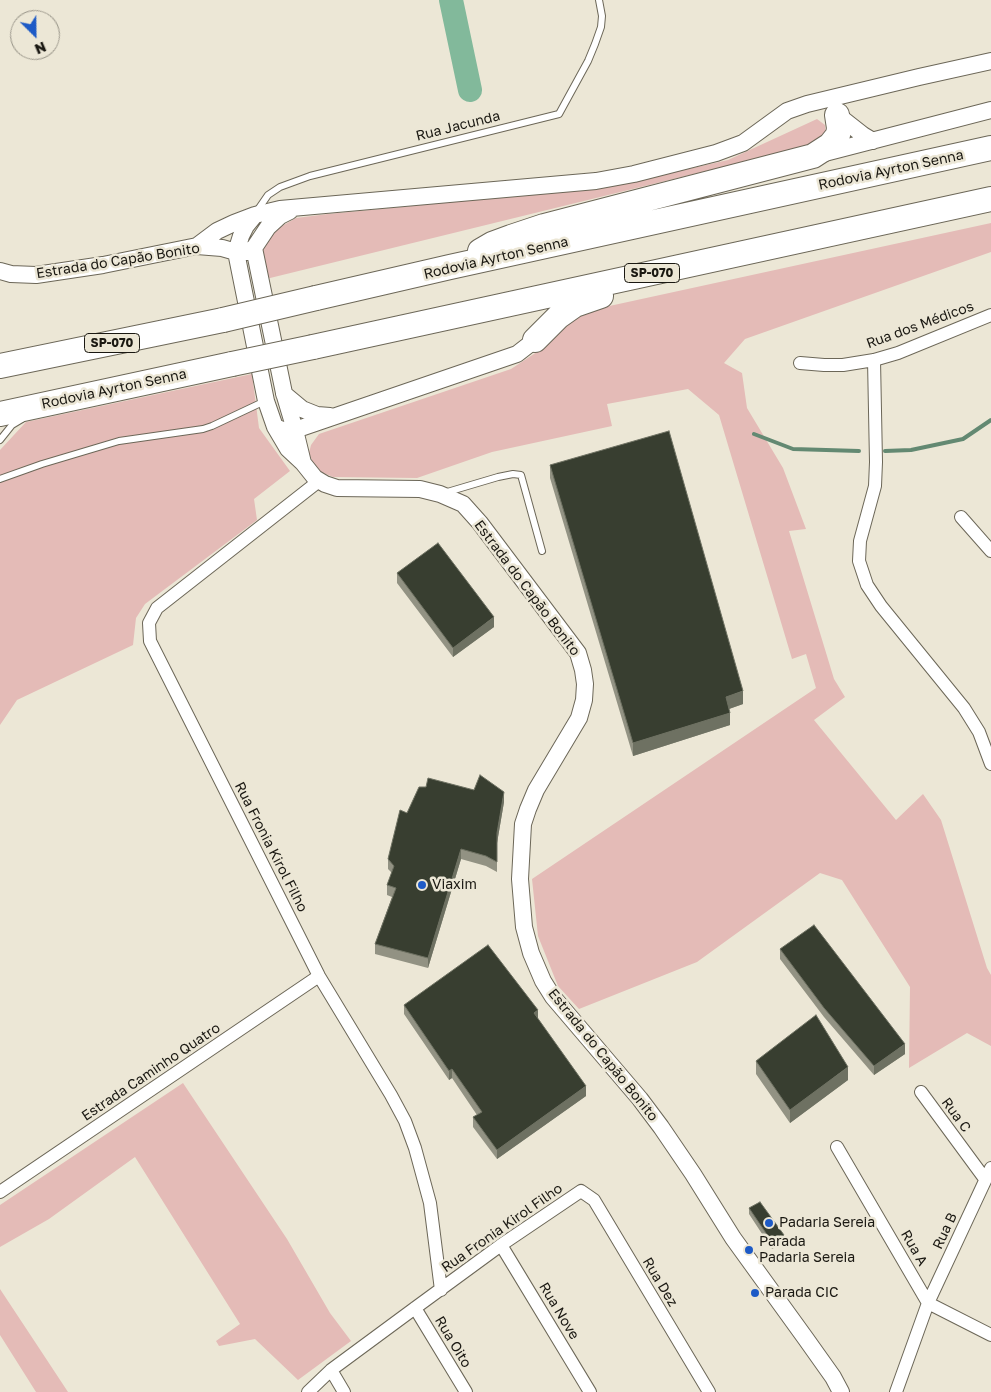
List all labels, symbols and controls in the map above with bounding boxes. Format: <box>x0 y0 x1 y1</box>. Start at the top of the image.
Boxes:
north arrow <box>10 10 60 60</box>
text: N <box>32 38 49 58</box>
street label: Rua Jacunda <box>414 107 502 145</box>
street label: Rodovia Ayrton Senna <box>817 146 965 194</box>
street label: Rodovia Ayrton Senna <box>422 233 570 283</box>
street label: Estrada do Capão Bonito <box>35 240 201 282</box>
road number: SP-070 <box>624 264 680 282</box>
street label: Rua dos Médicos <box>864 298 976 352</box>
road number: SP-070 <box>84 333 140 352</box>
street label: Rodovia Ayrton Senna <box>40 365 188 413</box>
street label: Estrada do Capão Bonito <box>471 517 583 659</box>
street label: Rua Fronia Kirol Filho <box>231 779 311 915</box>
place label: Viaxim <box>432 877 477 893</box>
marker: Viaxim <box>416 879 428 891</box>
street label: Estrada do Capão Bonito <box>544 985 662 1125</box>
street label: Estrada Caminho Quatro <box>79 1019 223 1125</box>
street label: Rua C <box>938 1094 974 1136</box>
street label: Rua Fronia Kirol Filho <box>438 1180 566 1276</box>
street label: Rua B <box>929 1210 961 1252</box>
place label: Padaria Sereia <box>779 1215 875 1231</box>
marker: Padaria Sereia <box>763 1217 775 1229</box>
street label: Rua A <box>897 1227 931 1269</box>
place label: Parada Padaria Sereia <box>759 1234 855 1266</box>
marker: Parada Padaria Sereia <box>743 1244 755 1256</box>
street label: Rua Dez <box>639 1254 681 1310</box>
street label: Rua Nove <box>535 1279 583 1343</box>
place label: Parada CIC <box>765 1285 839 1301</box>
marker: Parada CIC <box>749 1287 761 1299</box>
street label: Rua Oito <box>431 1313 475 1371</box>

